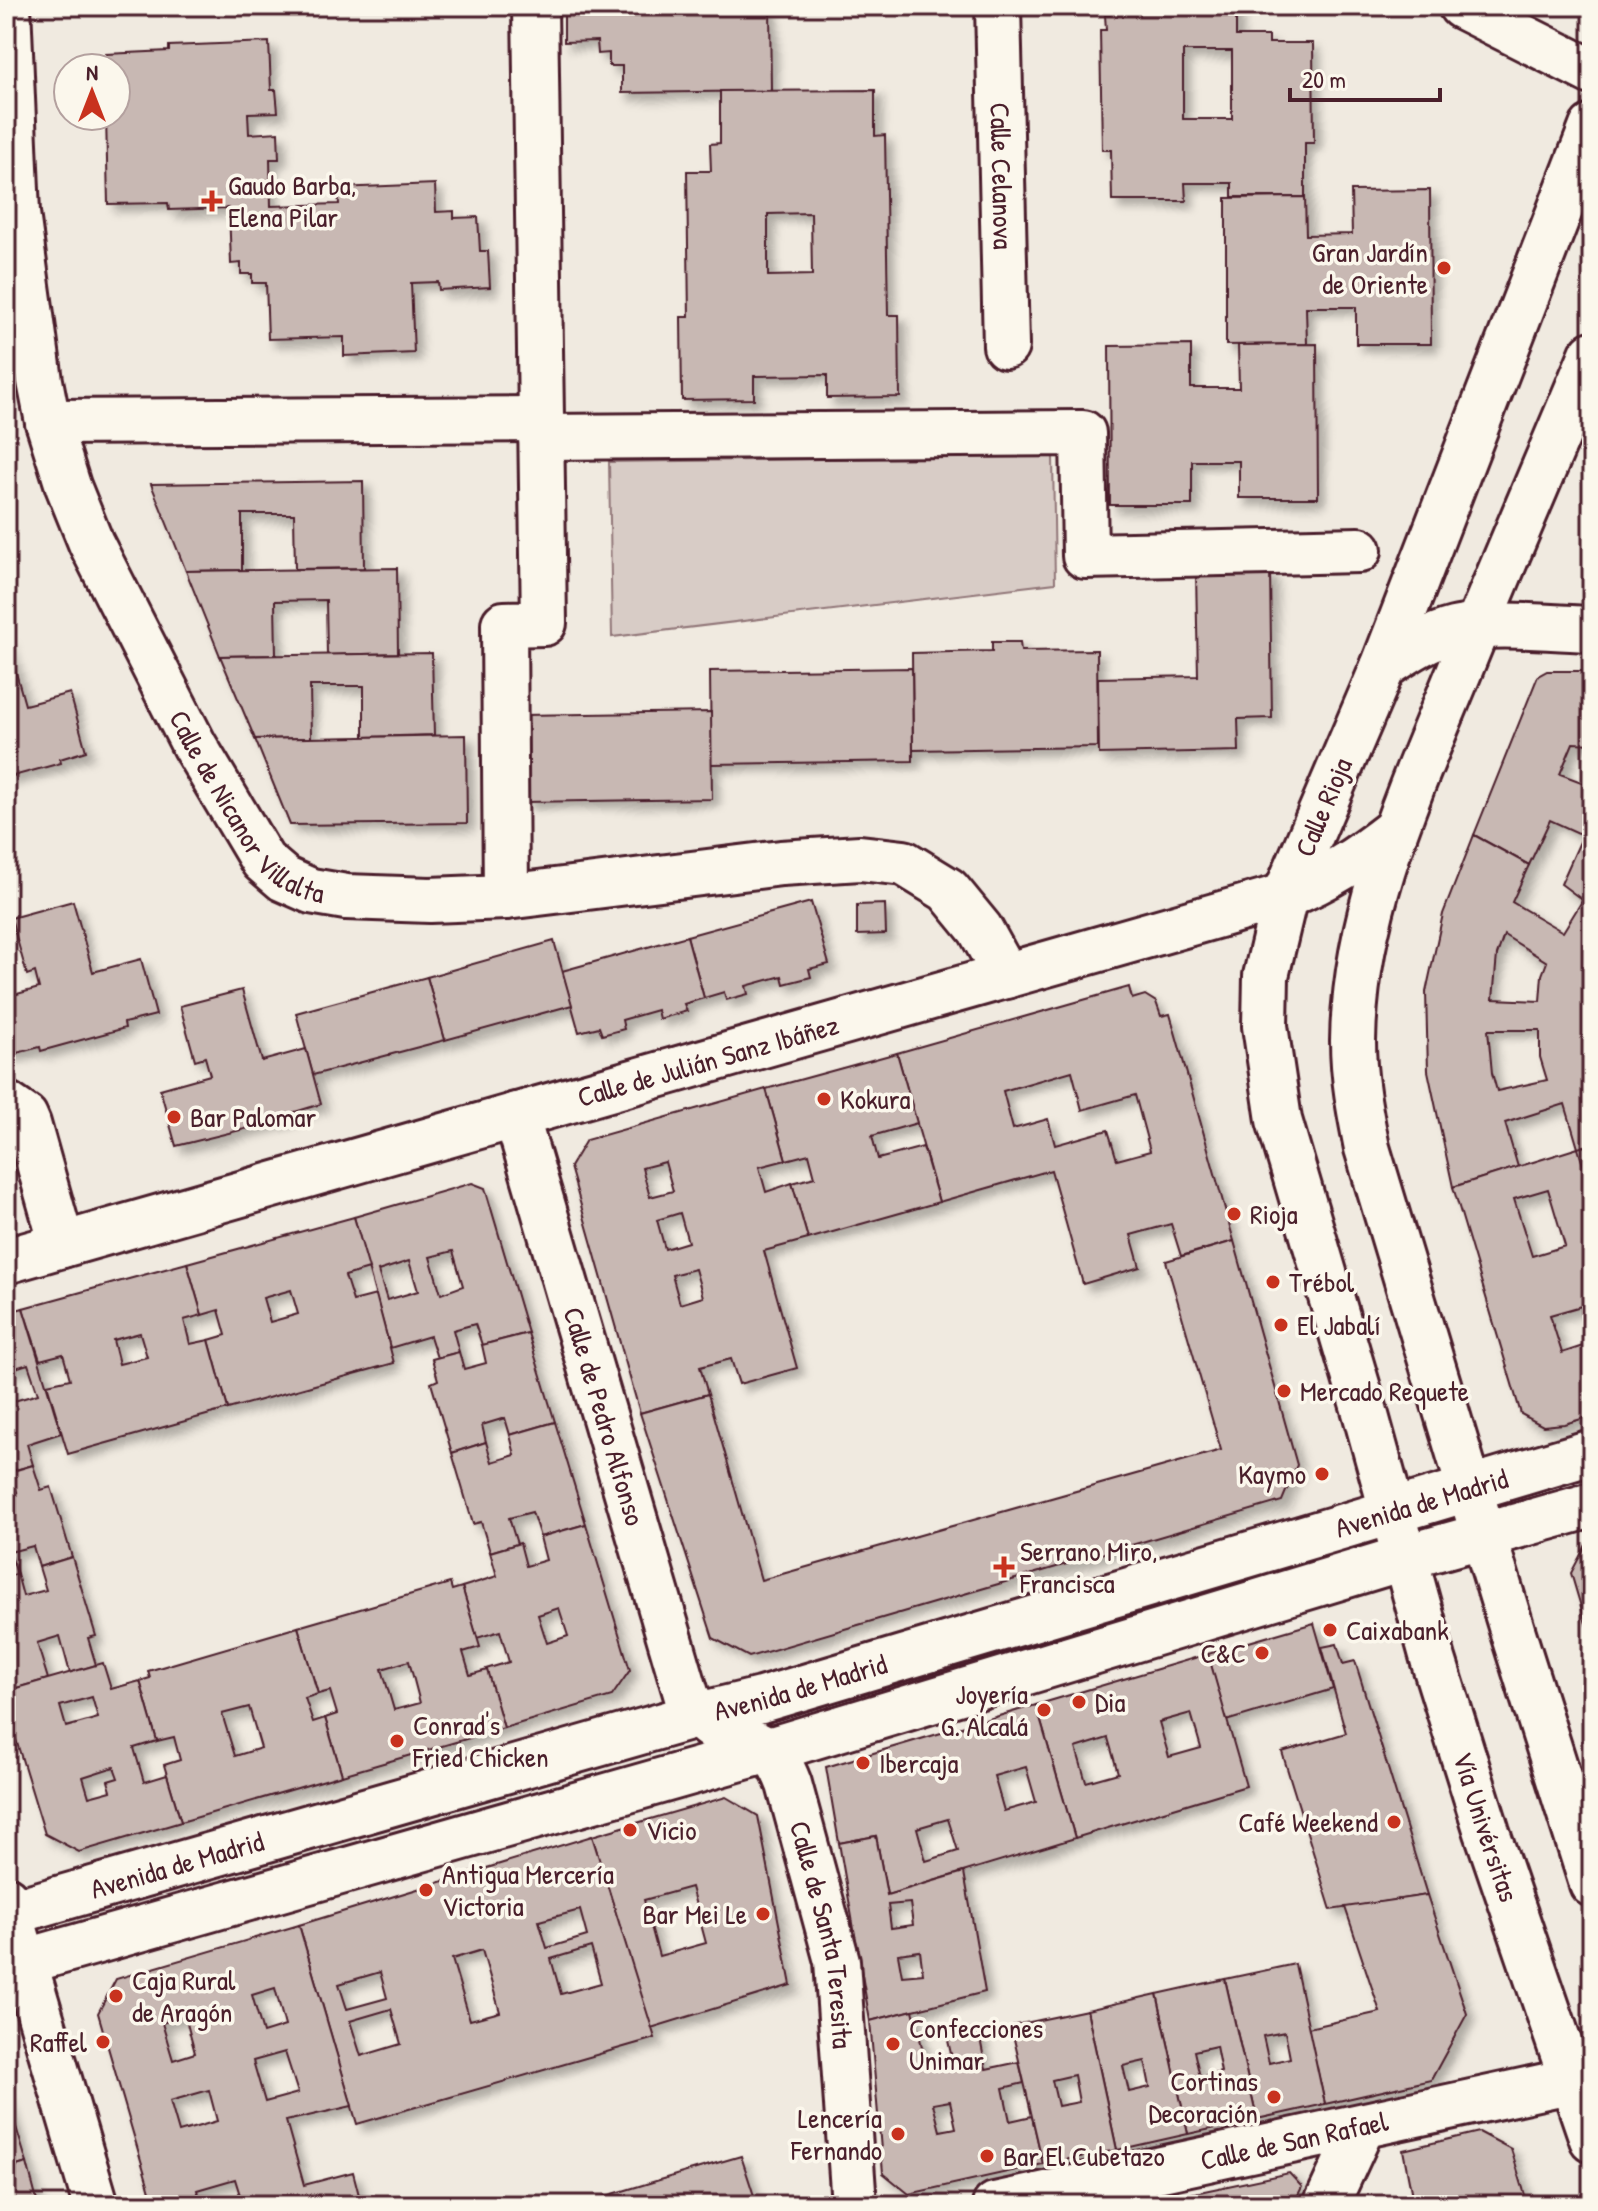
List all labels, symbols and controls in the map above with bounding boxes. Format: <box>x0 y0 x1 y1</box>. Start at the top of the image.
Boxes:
north arrow <box>52 52 132 132</box>
scale bar <box>1290 52 1440 102</box>
text: N <box>86 57 98 87</box>
text: 20 m <box>1302 63 1346 95</box>
street label: Calle Celanova <box>981 102 1023 250</box>
place label: Gaudo Barba, Elena Pilar <box>228 166 356 236</box>
marker: Gaudo Barba, Elena Pilar <box>203 192 221 210</box>
place label: Gran Jardín de Oriente <box>1312 233 1428 303</box>
marker: Gran Jardín de Oriente <box>1435 259 1453 277</box>
street label: Calle de Nicanor Villalta <box>160 704 327 912</box>
street label: Calle Rioja <box>1285 752 1361 862</box>
street label: Calle de Julián Sanz Ibáñez <box>573 1005 843 1116</box>
place label: Kokura <box>840 1080 911 1118</box>
marker: Kokura <box>815 1090 833 1108</box>
place label: Bar Palomar <box>190 1098 317 1136</box>
marker: Bar Palomar <box>165 1108 183 1126</box>
place label: Rioja <box>1250 1195 1298 1233</box>
marker: Rioja <box>1225 1205 1243 1223</box>
place label: Trébol <box>1289 1263 1355 1301</box>
marker: Trébol <box>1264 1273 1282 1291</box>
street label: Calle de Pedro Alfonso <box>554 1303 655 1530</box>
place label: El Jabalí <box>1297 1306 1381 1344</box>
marker: El Jabalí <box>1272 1316 1290 1334</box>
place label: Mercado Requete <box>1300 1372 1469 1410</box>
marker: Mercado Requete <box>1275 1382 1293 1400</box>
place label: Kaymo <box>1238 1455 1306 1493</box>
street label: Avenida de Madrid <box>1331 1459 1512 1547</box>
marker: Kaymo <box>1313 1465 1331 1483</box>
place label: Serrano Miro, Francisca <box>1019 1532 1158 1602</box>
marker: Serrano Miro, Francisca <box>995 1558 1013 1576</box>
place label: Caixabank <box>1346 1611 1449 1649</box>
marker: Caixabank <box>1321 1621 1339 1639</box>
place label: C&C <box>1200 1634 1246 1672</box>
street label: Avenida de Madrid <box>710 1644 891 1730</box>
marker: C&C <box>1253 1644 1271 1662</box>
place label: Joyería G. Alcalá <box>941 1675 1028 1745</box>
place label: Dia <box>1095 1683 1126 1721</box>
marker: Dia <box>1070 1693 1088 1711</box>
marker: Joyería G. Alcalá <box>1035 1701 1053 1719</box>
place label: Conrad's Fried Chicken <box>412 1706 549 1776</box>
marker: Conrad's Fried Chicken <box>388 1732 406 1750</box>
place label: Ibercaja <box>879 1744 958 1782</box>
street label: Vía Univérsitas <box>1444 1747 1528 1907</box>
marker: Ibercaja <box>854 1754 872 1772</box>
place label: Café Weekend <box>1238 1803 1378 1841</box>
place label: Vicio <box>646 1811 696 1849</box>
marker: Café Weekend <box>1385 1813 1403 1831</box>
street label: Calle de Santa Teresita <box>781 1817 862 2050</box>
marker: Vicio <box>621 1821 639 1839</box>
street label: Avenida de Madrid <box>86 1822 268 1908</box>
place label: Antigua Mercería Victoria <box>442 1855 614 1925</box>
marker: Antigua Mercería Victoria <box>417 1881 435 1899</box>
place label: Bar Mei Le <box>643 1895 747 1933</box>
marker: Bar Mei Le <box>754 1905 772 1923</box>
place label: Caja Rural de Aragón <box>132 1961 236 2031</box>
marker: Caja Rural de Aragón <box>107 1987 125 2005</box>
place label: Confecciones Unimar <box>909 2009 1043 2079</box>
place label: Raffel <box>30 2023 88 2061</box>
marker: Raffel <box>94 2033 112 2051</box>
marker: Confecciones Unimar <box>884 2035 902 2053</box>
place label: Cortinas Decoración <box>1149 2062 1258 2132</box>
marker: Cortinas Decoración <box>1265 2088 1283 2106</box>
place label: Lencería Fernando <box>790 2099 882 2169</box>
street label: Calle de San Rafael <box>1197 2102 1392 2179</box>
marker: Lencería Fernando <box>889 2125 907 2143</box>
place label: Bar El Cubetazo <box>1003 2137 1165 2175</box>
marker: Bar El Cubetazo <box>978 2147 996 2165</box>

